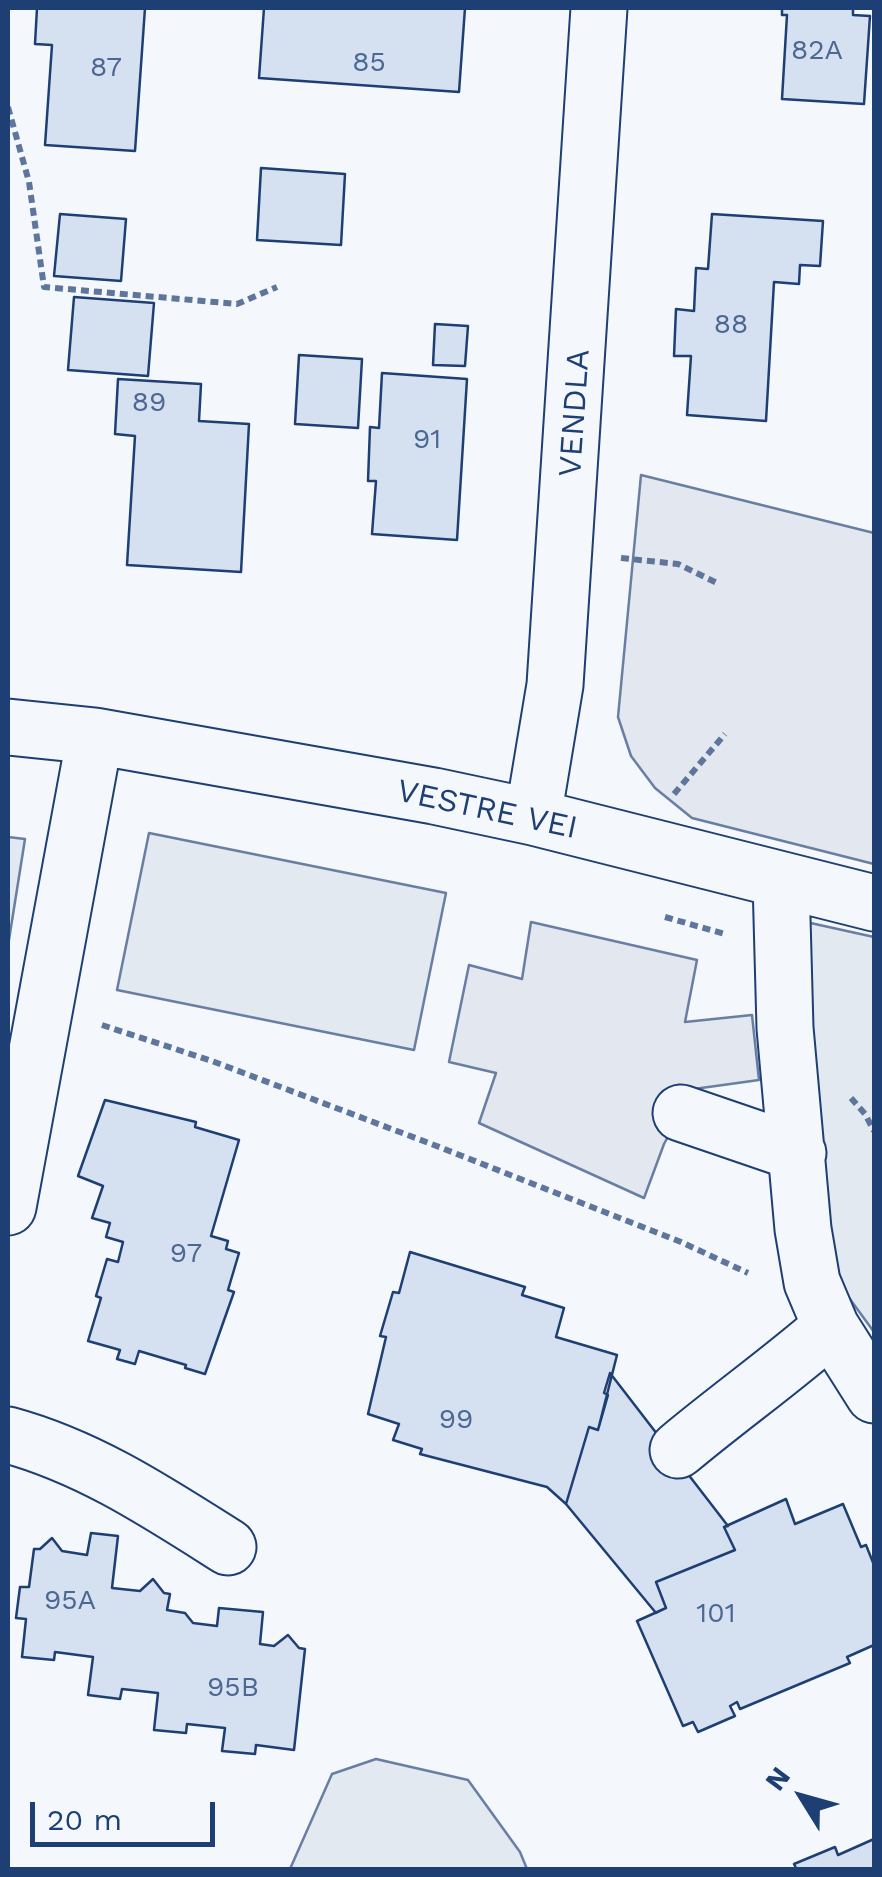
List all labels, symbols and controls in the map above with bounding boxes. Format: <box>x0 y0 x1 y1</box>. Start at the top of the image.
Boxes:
house number: 82A <box>791 34 843 68</box>
house number: 85 <box>352 46 386 80</box>
house number: 87 <box>90 51 122 85</box>
house number: 88 <box>714 308 748 342</box>
street label: VENDLA <box>551 348 599 478</box>
house number: 89 <box>132 386 166 420</box>
house number: 91 <box>413 423 441 457</box>
street label: VESTRE VEI <box>393 772 581 848</box>
house number: 97 <box>170 1237 202 1271</box>
house number: 99 <box>439 1403 473 1437</box>
house number: 95A <box>44 1584 96 1618</box>
house number: 101 <box>696 1597 736 1631</box>
house number: 95B <box>207 1671 259 1705</box>
north arrow <box>752 1747 852 1847</box>
text: N <box>758 1760 797 1797</box>
scale bar <box>35 1782 220 1844</box>
text: 20 m <box>47 1802 122 1837</box>

